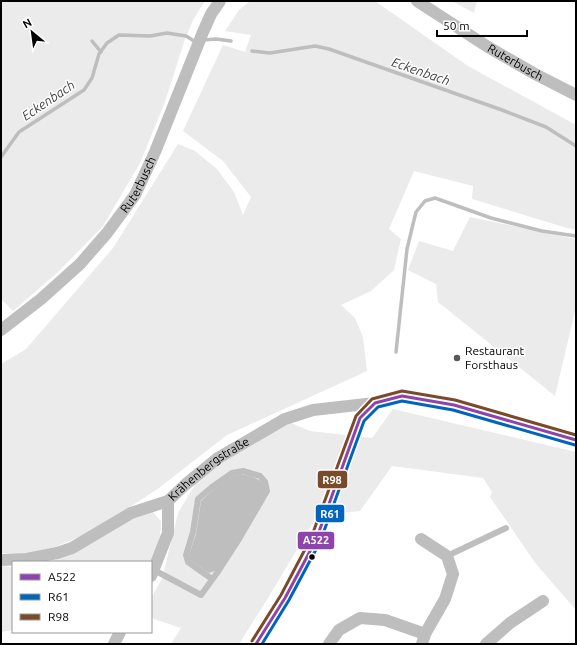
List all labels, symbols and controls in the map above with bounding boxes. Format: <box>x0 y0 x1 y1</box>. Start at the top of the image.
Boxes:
north arrow <box>12 12 52 52</box>
scale bar <box>437 12 527 38</box>
text: N <box>21 16 34 30</box>
text: 50 m <box>443 19 470 32</box>
street label: Ruterbusch <box>485 41 545 83</box>
water label: Eckenbach <box>390 55 452 87</box>
water label: Eckenbach <box>19 77 77 123</box>
street label: Ruterbusch <box>117 154 158 215</box>
place label: Restaurant Forsthaus <box>465 344 525 371</box>
marker: Restaurant Forsthaus <box>452 353 462 363</box>
street label: Krähenbergstraße <box>165 434 251 503</box>
line badge: R98 <box>317 470 348 489</box>
text: R98 <box>322 474 342 486</box>
line badge: R61 <box>315 504 345 523</box>
text: R61 <box>320 508 340 520</box>
line badge: A522 <box>297 531 335 550</box>
text: A522 <box>303 534 329 546</box>
unlabelled marker <box>307 552 317 562</box>
legend <box>12 561 152 633</box>
text: A522 <box>48 570 76 583</box>
text: R61 <box>48 590 69 603</box>
text: R98 <box>48 610 69 623</box>

